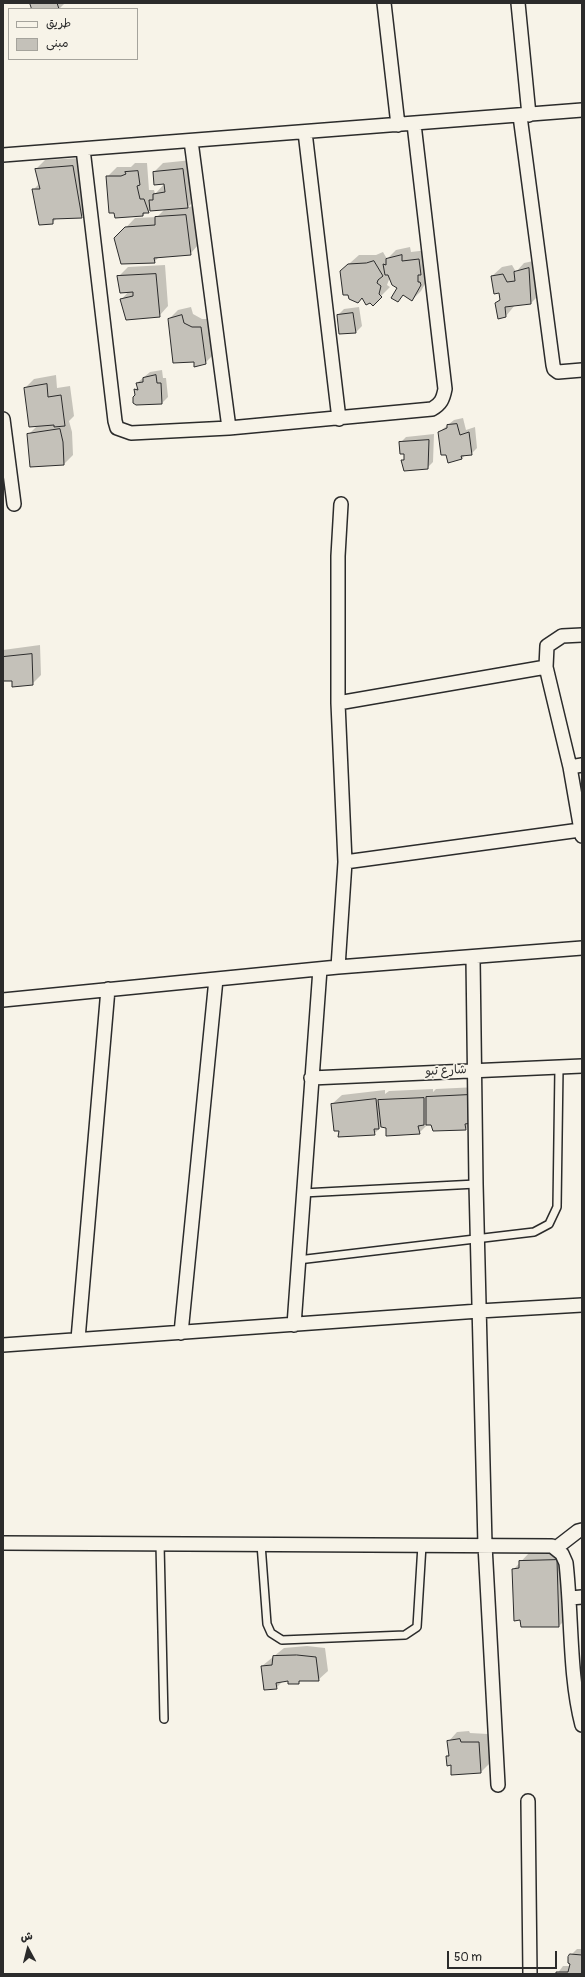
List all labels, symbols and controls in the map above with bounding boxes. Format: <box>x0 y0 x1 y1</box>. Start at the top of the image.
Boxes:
legend <box>8 8 138 60</box>
text: طريق <box>46 16 71 31</box>
text: مبنى <box>46 36 69 51</box>
street label: شارع تبو <box>425 1063 467 1079</box>
north arrow <box>8 1929 48 1969</box>
text: ش <box>20 1929 33 1944</box>
scale bar <box>449 1943 559 1969</box>
text: 50 m <box>454 1950 482 1965</box>

